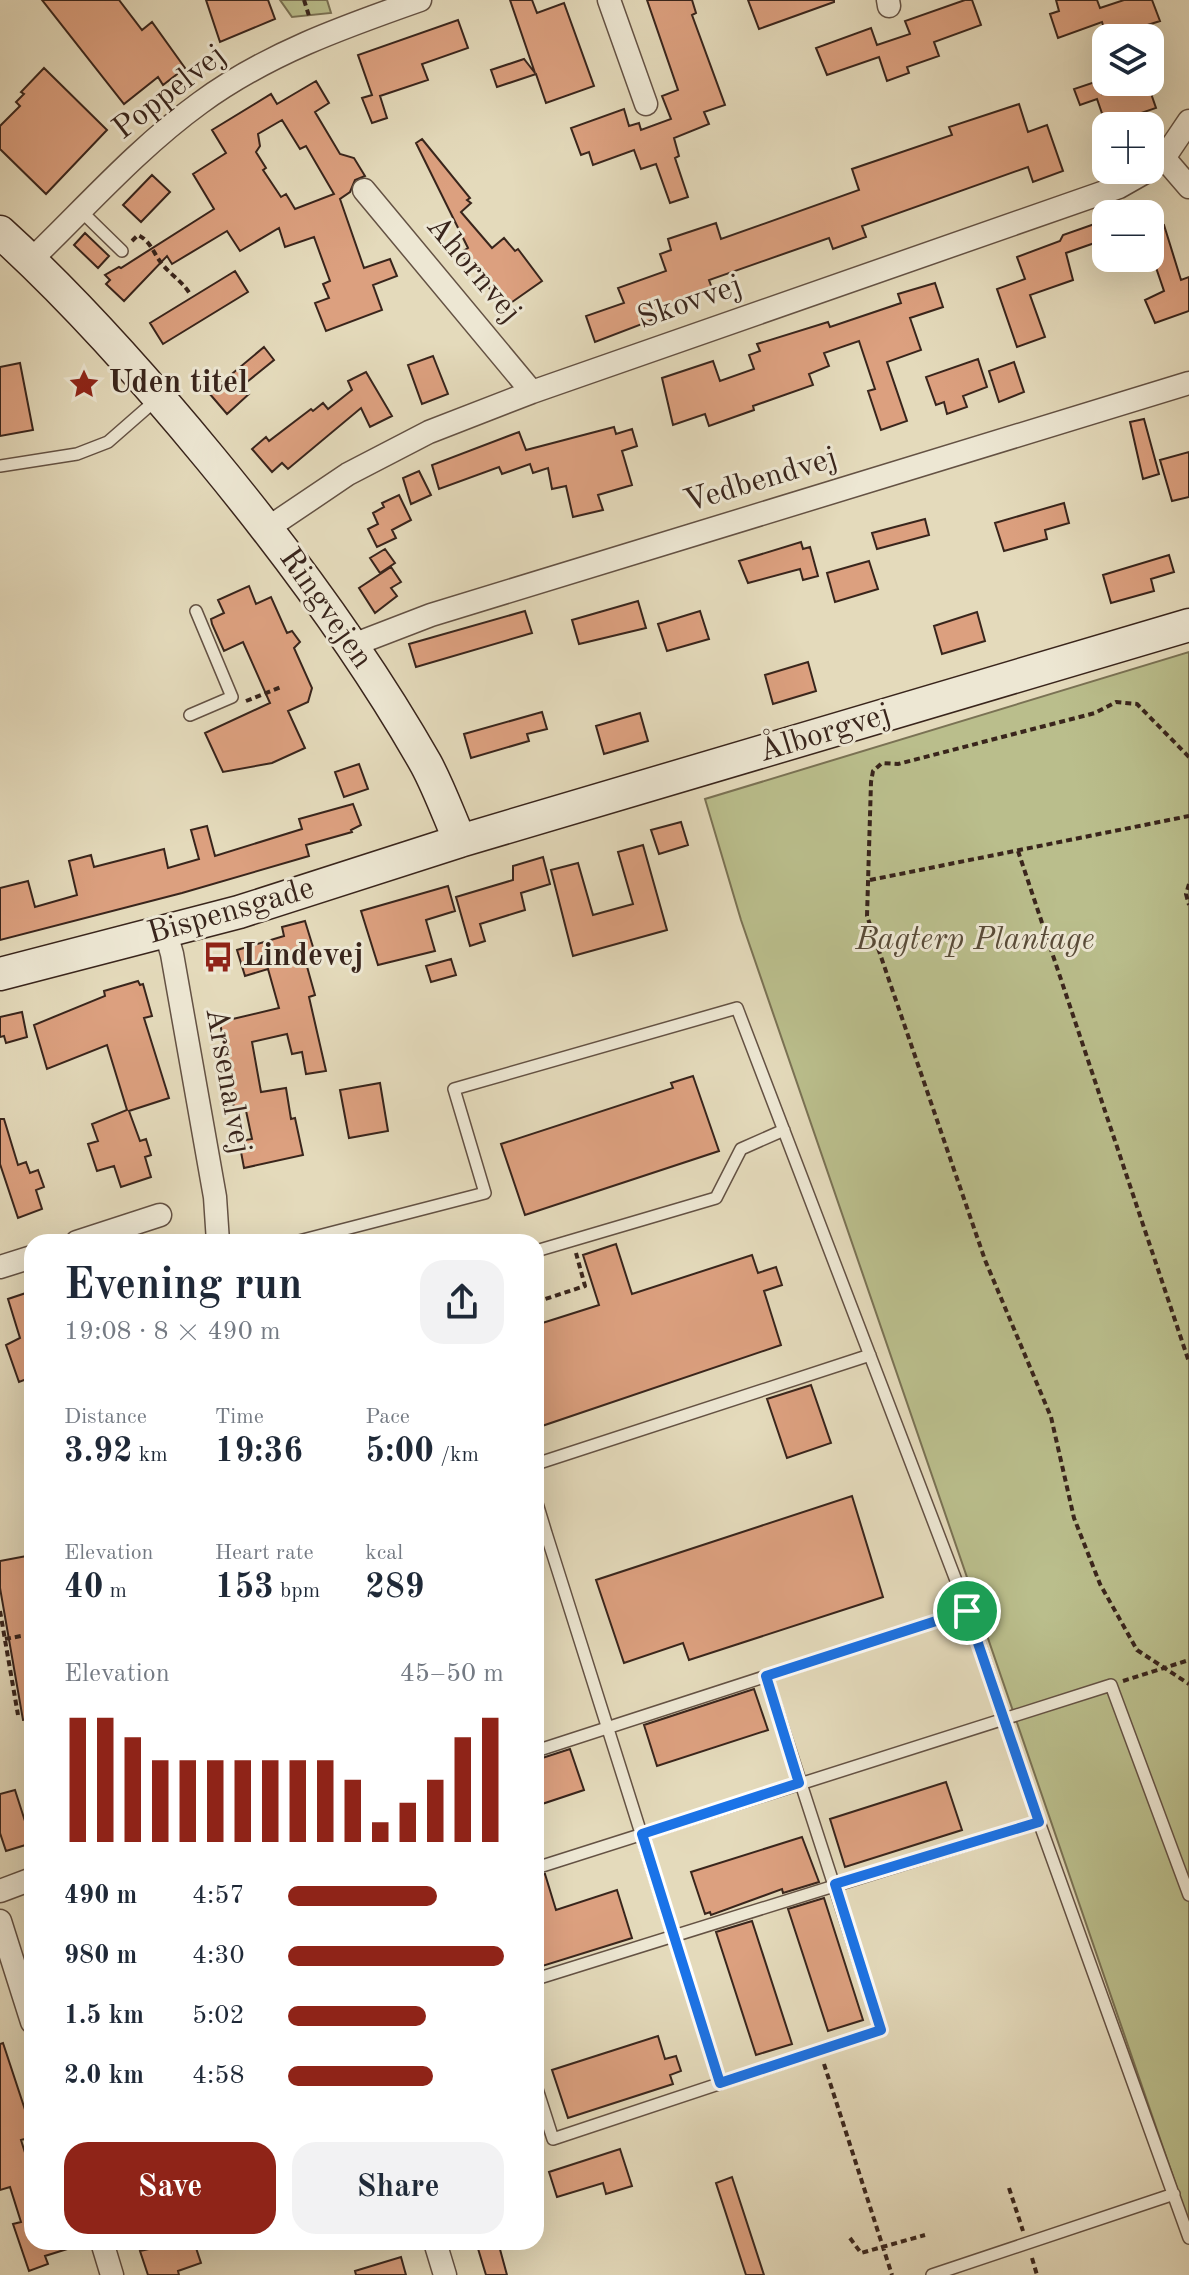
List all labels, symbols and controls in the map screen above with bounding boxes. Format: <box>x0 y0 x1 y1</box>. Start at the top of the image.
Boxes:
map controls <box>1092 24 1164 272</box>
button: layers <box>1092 24 1164 96</box>
street label: Poppelvej <box>108 39 232 147</box>
button: + <box>1092 112 1164 184</box>
button: − <box>1092 200 1164 272</box>
street label: Ahornvej <box>419 210 527 330</box>
street label: Skovvej <box>634 270 746 336</box>
place icon: Uden titel <box>67 367 101 401</box>
place label: Uden titel <box>108 368 248 400</box>
street label: Vedbendvej <box>681 443 841 519</box>
street label: Ringvejen <box>272 543 378 675</box>
street label: Ålborgvej <box>753 692 895 769</box>
street label: Bispensgade <box>144 873 318 951</box>
park label: Bagterp Plantage <box>854 925 1095 957</box>
bus stop icon: Lindevej <box>201 940 235 974</box>
place label: Lindevej <box>242 941 364 973</box>
street label: Arsenalvej <box>198 1005 256 1157</box>
button: share <box>420 1260 504 1344</box>
text: Evening run <box>64 1264 302 1308</box>
text: 19:08 · 8 × 490 m <box>64 1319 281 1345</box>
text: Distance <box>64 1406 147 1428</box>
text: Time <box>215 1406 264 1428</box>
text: Pace <box>365 1406 410 1428</box>
text: 3.92 <box>64 1435 133 1469</box>
text: 19:36 <box>215 1435 303 1469</box>
text: 5:00 <box>365 1435 434 1469</box>
text: km <box>133 1444 168 1466</box>
text: /km <box>434 1444 479 1466</box>
text: Elevation <box>64 1542 154 1564</box>
text: Heart rate <box>215 1542 314 1564</box>
text: kcal <box>365 1542 403 1564</box>
text: 40 <box>64 1571 103 1605</box>
text: 153 <box>215 1571 274 1605</box>
text: 289 <box>365 1571 425 1605</box>
pin <box>933 1577 1001 1645</box>
text: m <box>103 1580 127 1602</box>
text: bpm <box>274 1580 320 1602</box>
icon: arrive <box>945 1589 989 1633</box>
text: Elevation <box>64 1661 170 1687</box>
text: 45–50 m <box>400 1661 504 1687</box>
text: 490 m <box>64 1883 137 1909</box>
text: 4:57 <box>192 1883 245 1909</box>
text: 980 m <box>64 1943 137 1969</box>
text: 4:30 <box>192 1943 245 1969</box>
text: 1.5 km <box>64 2003 144 2029</box>
text: 5:02 <box>192 2003 245 2029</box>
text: 2.0 km <box>64 2063 144 2089</box>
text: 4:58 <box>192 2063 245 2089</box>
button: Save <box>64 2142 276 2234</box>
button: Share <box>292 2142 504 2234</box>

